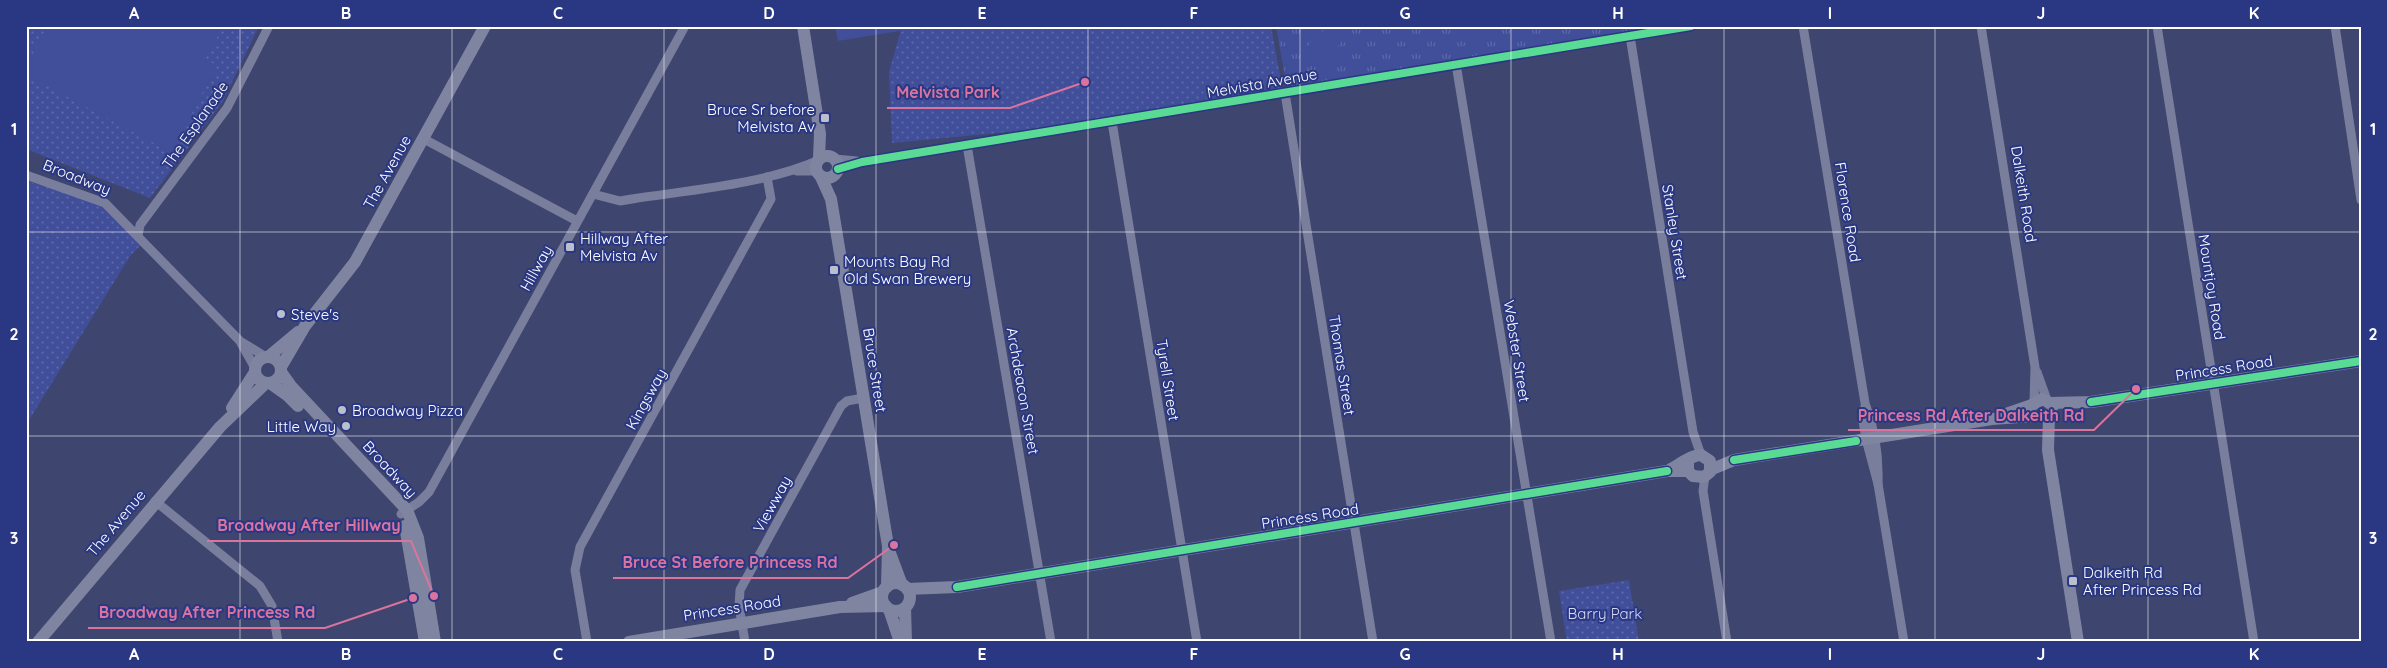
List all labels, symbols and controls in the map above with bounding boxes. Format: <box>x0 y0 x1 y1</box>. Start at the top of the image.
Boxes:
text: A <box>129 3 140 23</box>
text: B <box>341 3 351 23</box>
text: C <box>553 3 563 23</box>
text: D <box>763 3 775 23</box>
text: E <box>977 3 987 23</box>
text: F <box>1190 3 1199 23</box>
text: G <box>1399 3 1411 23</box>
text: H <box>1612 3 1624 23</box>
text: I <box>1828 3 1832 23</box>
text: J <box>2037 3 2045 23</box>
text: K <box>2249 3 2259 23</box>
street label: Melvista Avenue <box>1205 64 1319 102</box>
street label: The Esplanade <box>158 77 232 173</box>
callout: Melvista Park <box>887 77 1010 108</box>
text: Melvista Park <box>896 82 1000 102</box>
place label: Bruce Sr before Melvista Av <box>707 100 815 136</box>
marker: Bruce Sr before Melvista Av <box>819 112 831 124</box>
text: 1 <box>11 119 17 139</box>
text: 1 <box>2370 119 2376 139</box>
street label: The Avenue <box>359 132 415 212</box>
street label: Dalkeith Road <box>2007 144 2041 244</box>
street label: Broadway <box>40 155 114 199</box>
street label: Florence Road <box>1831 161 1865 263</box>
street label: Stanley Street <box>1658 183 1692 281</box>
place label: Hillway After Melvista Av <box>580 229 668 265</box>
street label: Mountjoy Road <box>2194 233 2230 341</box>
marker: Hillway After Melvista Av <box>564 241 576 253</box>
street label: Hillway <box>516 242 556 294</box>
place label: Mounts Bay Rd Old Swan Brewery <box>844 252 971 288</box>
marker: Mounts Bay Rd Old Swan Brewery <box>828 264 840 276</box>
street label: Webster Street <box>1500 299 1534 403</box>
place label: Steve's <box>291 305 339 324</box>
marker: Steve's <box>275 308 287 320</box>
street label: Thomas Street <box>1325 313 1359 417</box>
text: 2 <box>9 324 19 344</box>
text: 2 <box>2368 324 2378 344</box>
street label: Bruce Street <box>859 326 891 414</box>
street label: Archdeacon Street <box>1002 326 1044 456</box>
street label: Tyrell Street <box>1152 338 1184 422</box>
street label: Princess Road <box>2174 351 2274 385</box>
street label: Kingsway <box>621 365 671 433</box>
callout: Princess Rd After Dalkeith Rd <box>1848 399 2094 430</box>
place label: Broadway Pizza <box>352 401 463 420</box>
marker: Broadway Pizza <box>336 404 348 416</box>
text: Princess Rd After Dalkeith Rd <box>1858 405 2084 425</box>
place label: Little Way <box>267 417 336 436</box>
marker: Little Way <box>340 420 352 432</box>
street label: Broadway <box>359 436 421 502</box>
street label: Viewway <box>749 472 795 536</box>
street label: The Avenue <box>83 486 149 560</box>
street label: Princess Road <box>1260 499 1360 533</box>
callout: Broadway After Hillway <box>207 510 411 541</box>
text: Broadway After Hillway <box>217 515 401 535</box>
text: 3 <box>10 528 18 548</box>
text: 3 <box>2369 528 2377 548</box>
callout: Bruce St Before Princess Rd <box>613 547 848 578</box>
text: Bruce St Before Princess Rd <box>622 552 838 572</box>
place label: Dalkeith Rd After Princess Rd <box>2083 563 2202 599</box>
marker: Dalkeith Rd After Princess Rd <box>2067 575 2079 587</box>
street label: Princess Road <box>682 591 782 625</box>
callout: Broadway After Princess Rd <box>88 597 325 628</box>
text: Broadway After Princess Rd <box>99 602 315 622</box>
park label: Barry Park <box>1568 604 1642 623</box>
text: A <box>129 644 140 664</box>
text: B <box>341 644 351 664</box>
text: C <box>553 644 563 664</box>
text: D <box>763 644 775 664</box>
text: E <box>977 644 987 664</box>
text: F <box>1190 644 1199 664</box>
text: G <box>1399 644 1411 664</box>
text: H <box>1612 644 1624 664</box>
text: I <box>1828 644 1832 664</box>
text: J <box>2037 644 2045 664</box>
text: K <box>2249 644 2259 664</box>

